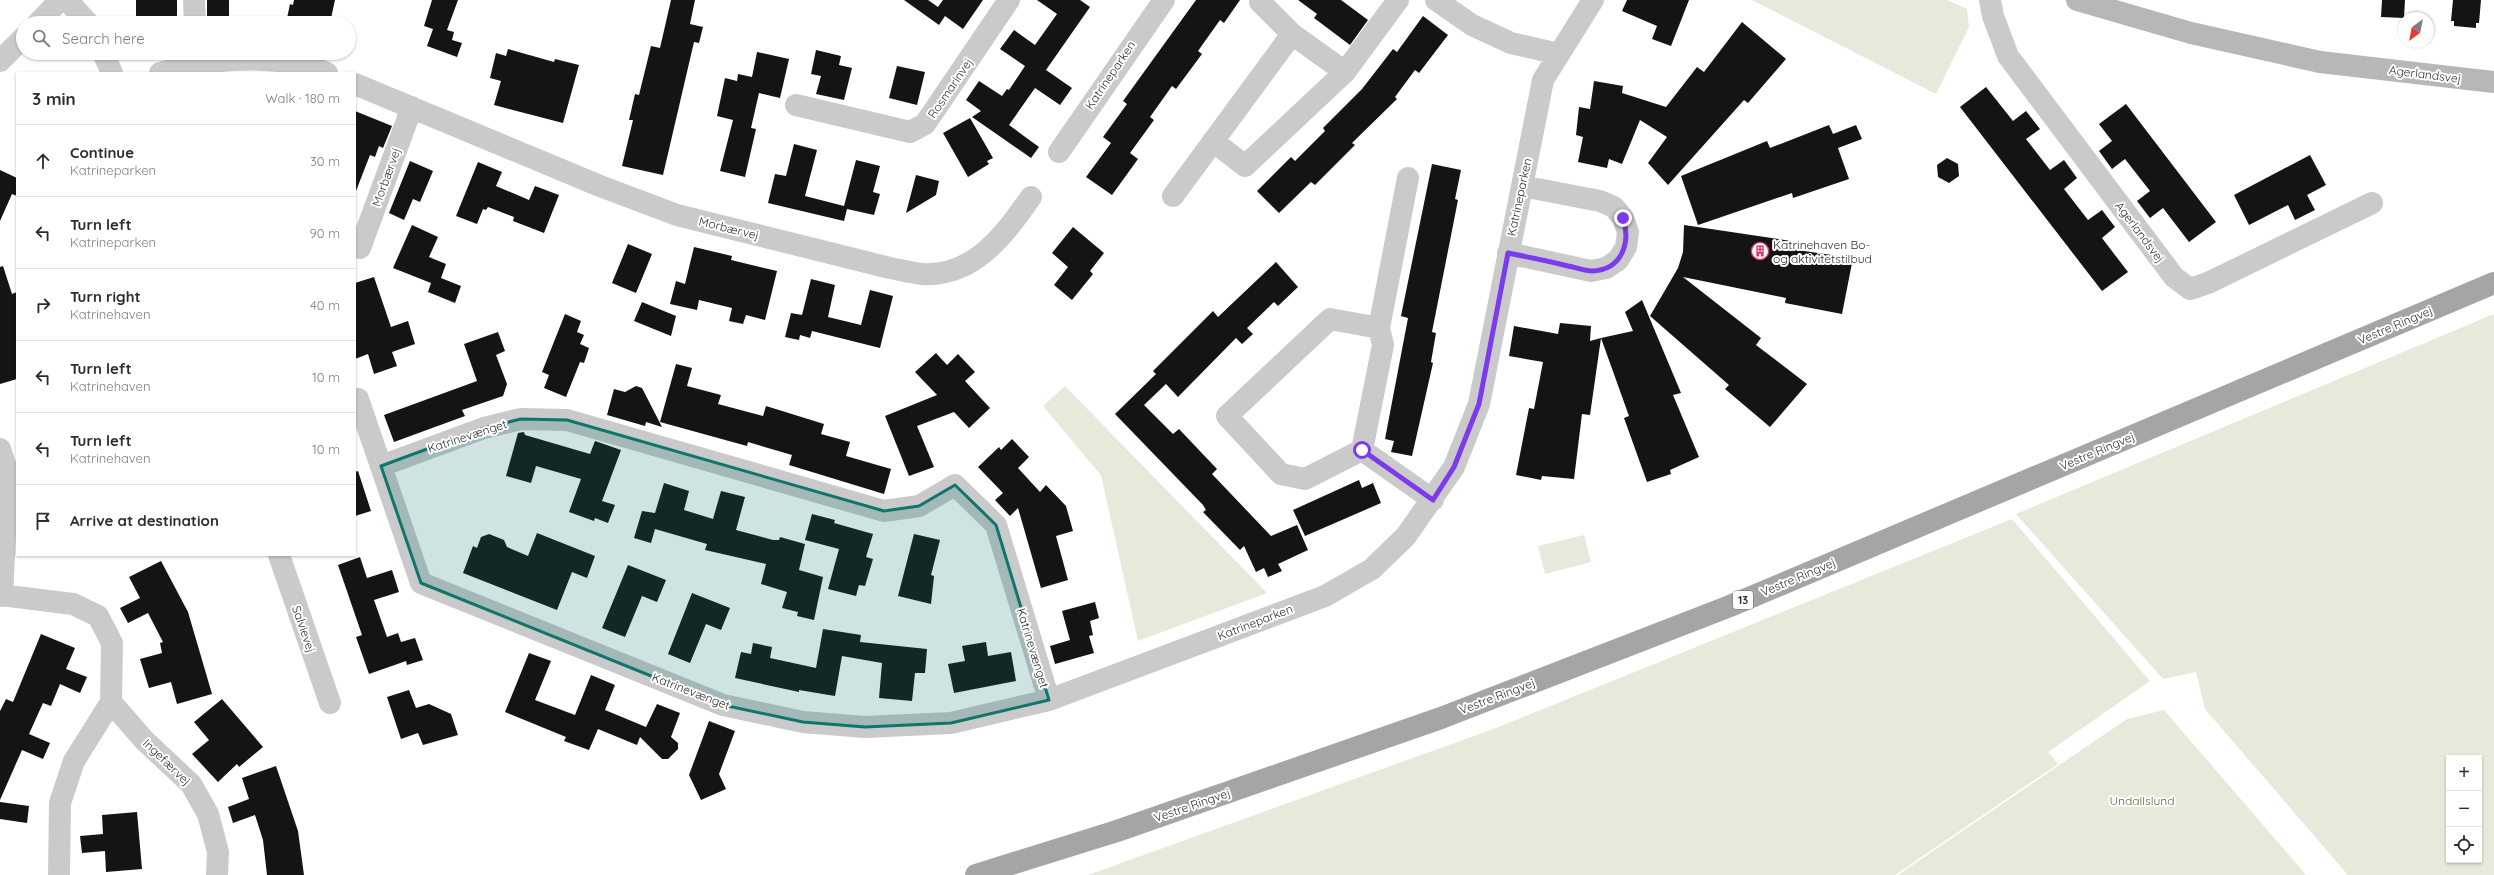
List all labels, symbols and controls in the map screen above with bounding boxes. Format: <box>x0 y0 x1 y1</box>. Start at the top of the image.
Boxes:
north arrow <box>2398 12 2434 48</box>
search box <box>16 16 356 60</box>
icon: search <box>30 27 52 49</box>
text: Search here <box>62 29 145 48</box>
street label: Katrineparken <box>1082 38 1138 112</box>
street label: Rosmarinvej <box>924 55 976 121</box>
street label: Agerlandsvej <box>2388 62 2462 86</box>
text: 3 min <box>32 88 76 109</box>
text: Walk · 180 m <box>265 90 340 106</box>
text: Continue <box>70 143 134 162</box>
street label: Morbærvej <box>368 146 404 208</box>
icon: ahead <box>32 150 54 172</box>
text: 30 m <box>310 153 340 169</box>
street label: Katrineparken <box>1503 157 1535 237</box>
text: Katrineparken <box>70 162 156 178</box>
street label: Agerlandsvej <box>2112 198 2168 266</box>
route end <box>1614 209 1632 227</box>
street label: Morbærvej <box>697 213 761 243</box>
text: Turn left <box>70 215 132 234</box>
icon: left <box>32 222 54 244</box>
text: 90 m <box>310 225 340 241</box>
text: Katrineparken <box>70 234 156 250</box>
place label: Katrinehaven Bo- og aktivitetstilbud <box>1773 237 1872 266</box>
building icon: Katrinehaven Bo- og aktivitetstilbud <box>1750 241 1770 261</box>
text: Turn right <box>70 287 141 306</box>
icon: right <box>32 294 54 316</box>
text: 40 m <box>310 297 340 313</box>
street label: Vestre Ringvej <box>2355 302 2435 348</box>
text: Katrinehaven <box>70 306 150 322</box>
text: Turn left <box>70 359 132 378</box>
icon: left <box>32 366 54 388</box>
text: 10 m <box>312 369 340 385</box>
text: Katrinehaven <box>70 378 150 394</box>
street label: Katrinevænget <box>425 416 509 456</box>
street label: Vestre Ringvej <box>2057 428 2137 474</box>
text: Turn left <box>70 431 132 450</box>
icon: left <box>32 438 54 460</box>
text: 10 m <box>312 441 340 457</box>
route start <box>1353 441 1371 459</box>
text: Katrinehaven <box>70 450 150 466</box>
icon: arrive <box>32 510 54 532</box>
text: Arrive at destination <box>70 511 219 530</box>
street label: Vestre Ringvej <box>1758 554 1838 600</box>
road number: 13 <box>1733 591 1753 609</box>
street label: Katrineparken <box>1215 601 1295 643</box>
street label: Salvievej <box>289 604 319 654</box>
street label: Katrinevænget <box>1014 606 1052 690</box>
street label: Katrinevænget <box>650 669 732 713</box>
street label: Vestre Ringvej <box>1457 675 1537 717</box>
street label: Ingefærvej <box>140 736 194 788</box>
map controls <box>2446 755 2482 863</box>
button: + <box>2446 755 2482 791</box>
street label: Vestre Ringvej <box>1152 785 1232 825</box>
button: − <box>2446 791 2482 827</box>
park label: Undallslund <box>2110 793 2174 808</box>
button: locate <box>2446 827 2482 863</box>

